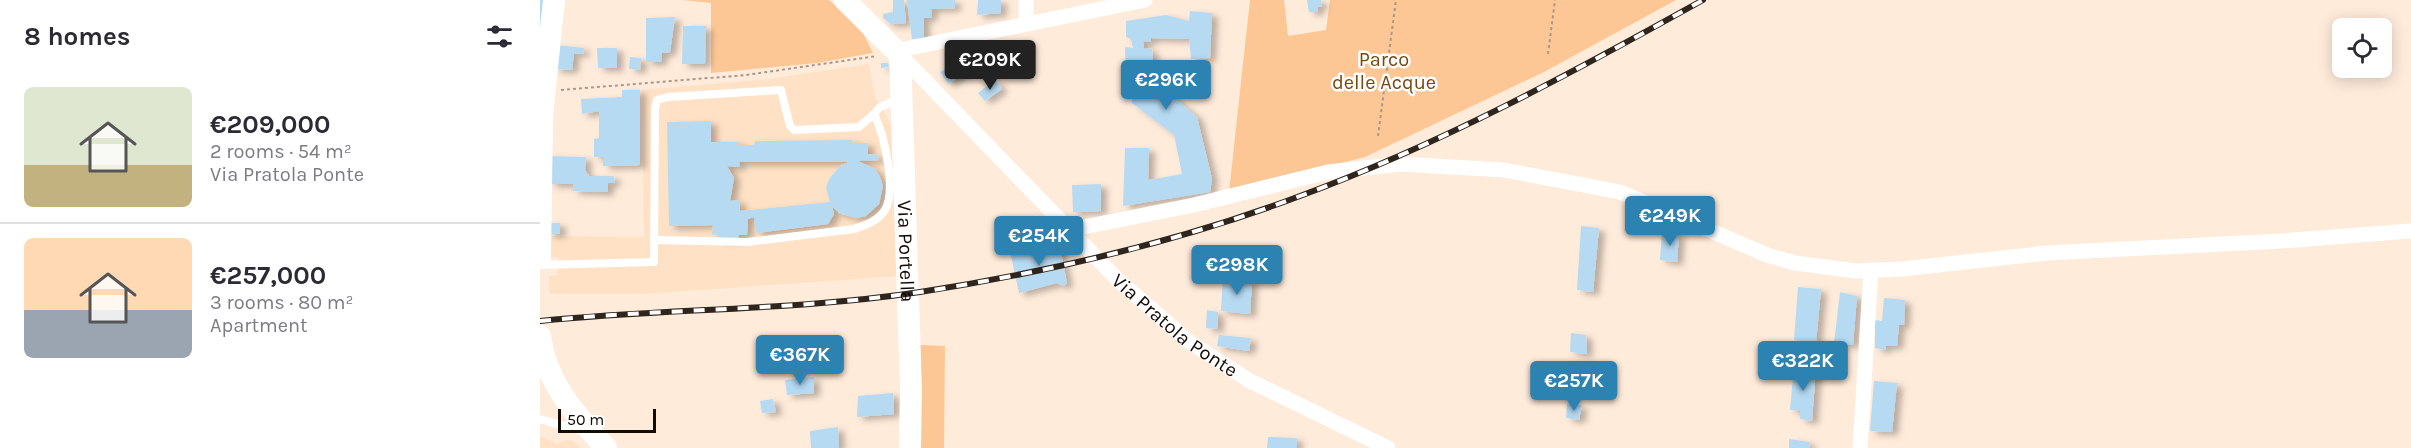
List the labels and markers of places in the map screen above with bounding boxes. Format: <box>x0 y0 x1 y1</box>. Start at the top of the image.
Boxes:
pin: €209K <box>948 40 1032 91</box>
pin: €296K <box>1124 60 1208 111</box>
pin: €249K <box>1628 196 1712 247</box>
pin: €254K <box>997 216 1081 267</box>
pin: €298K <box>1195 245 1279 296</box>
pin: €367K <box>758 335 842 386</box>
pin: €322K <box>1761 341 1845 392</box>
pin: €257K <box>1532 361 1616 412</box>

